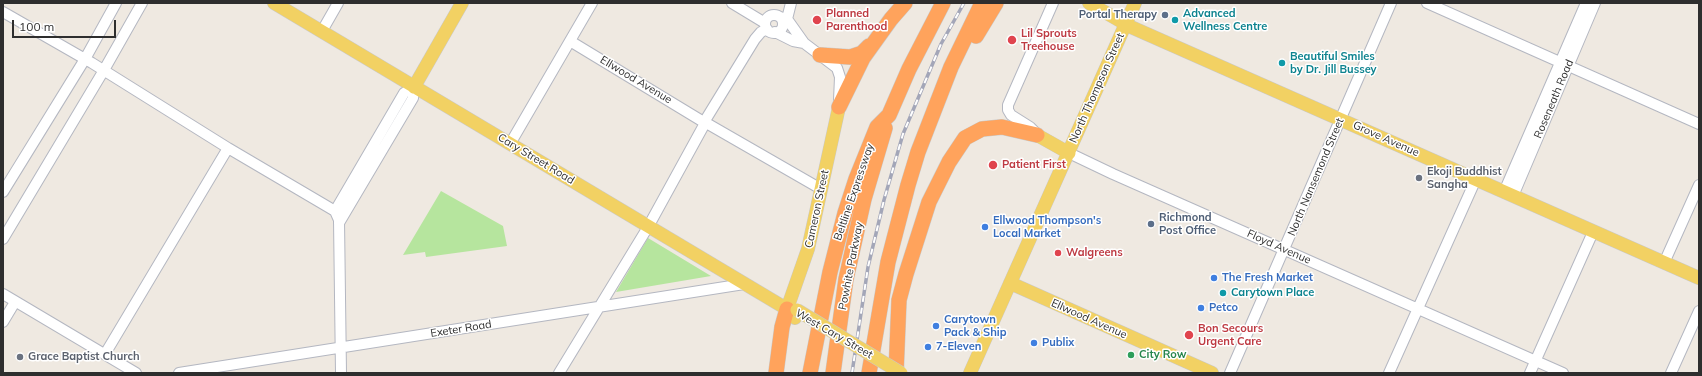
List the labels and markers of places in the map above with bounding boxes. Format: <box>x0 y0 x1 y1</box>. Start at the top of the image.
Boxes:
place label: Planned Parenthood <box>826 7 887 33</box>
place label: Advanced Wellness Centre <box>1183 7 1267 33</box>
place label: Portal Therapy <box>1079 8 1157 22</box>
marker: Portal Therapy <box>1160 10 1170 20</box>
marker: Planned Parenthood <box>811 14 823 26</box>
marker: Advanced Wellness Centre <box>1170 15 1180 25</box>
place label: Lil Sprouts Treehouse <box>1021 27 1077 53</box>
marker: Lil Sprouts Treehouse <box>1006 34 1018 46</box>
place label: Beautiful Smiles by Dr. Jill Bussey <box>1290 50 1377 76</box>
marker: Beautiful Smiles by Dr. Jill Bussey <box>1277 58 1287 68</box>
place label: Patient First <box>1002 158 1066 172</box>
marker: Patient First <box>987 159 999 171</box>
place label: Ekoji Buddhist Sangha <box>1427 165 1502 191</box>
marker: Ekoji Buddhist Sangha <box>1414 173 1424 183</box>
place label: Richmond Post Office <box>1159 211 1216 237</box>
place label: Ellwood Thompson's Local Market <box>993 214 1101 240</box>
marker: Richmond Post Office <box>1146 219 1156 229</box>
marker: Ellwood Thompson's Local Market <box>980 222 990 232</box>
place label: Walgreens <box>1066 246 1123 260</box>
marker: Walgreens <box>1053 248 1063 258</box>
place label: The Fresh Market <box>1222 271 1313 285</box>
marker: The Fresh Market <box>1209 273 1219 283</box>
place label: Carytown Place <box>1231 286 1314 300</box>
marker: Carytown Place <box>1218 288 1228 298</box>
place label: Petco <box>1209 301 1238 315</box>
marker: Petco <box>1196 303 1206 313</box>
place label: Carytown Pack & Ship <box>944 313 1007 339</box>
marker: Carytown Pack & Ship <box>931 321 941 331</box>
place label: Bon Secours Urgent Care <box>1198 322 1263 348</box>
marker: Bon Secours Urgent Care <box>1183 329 1195 341</box>
place label: Publix <box>1042 336 1074 350</box>
marker: Publix <box>1029 338 1039 348</box>
place label: 7-Eleven <box>936 340 981 354</box>
marker: 7-Eleven <box>923 342 933 352</box>
place label: City Row <box>1139 348 1186 362</box>
place label: Grace Baptist Church <box>28 350 140 364</box>
marker: City Row <box>1126 350 1136 360</box>
marker: Grace Baptist Church <box>15 352 25 362</box>

